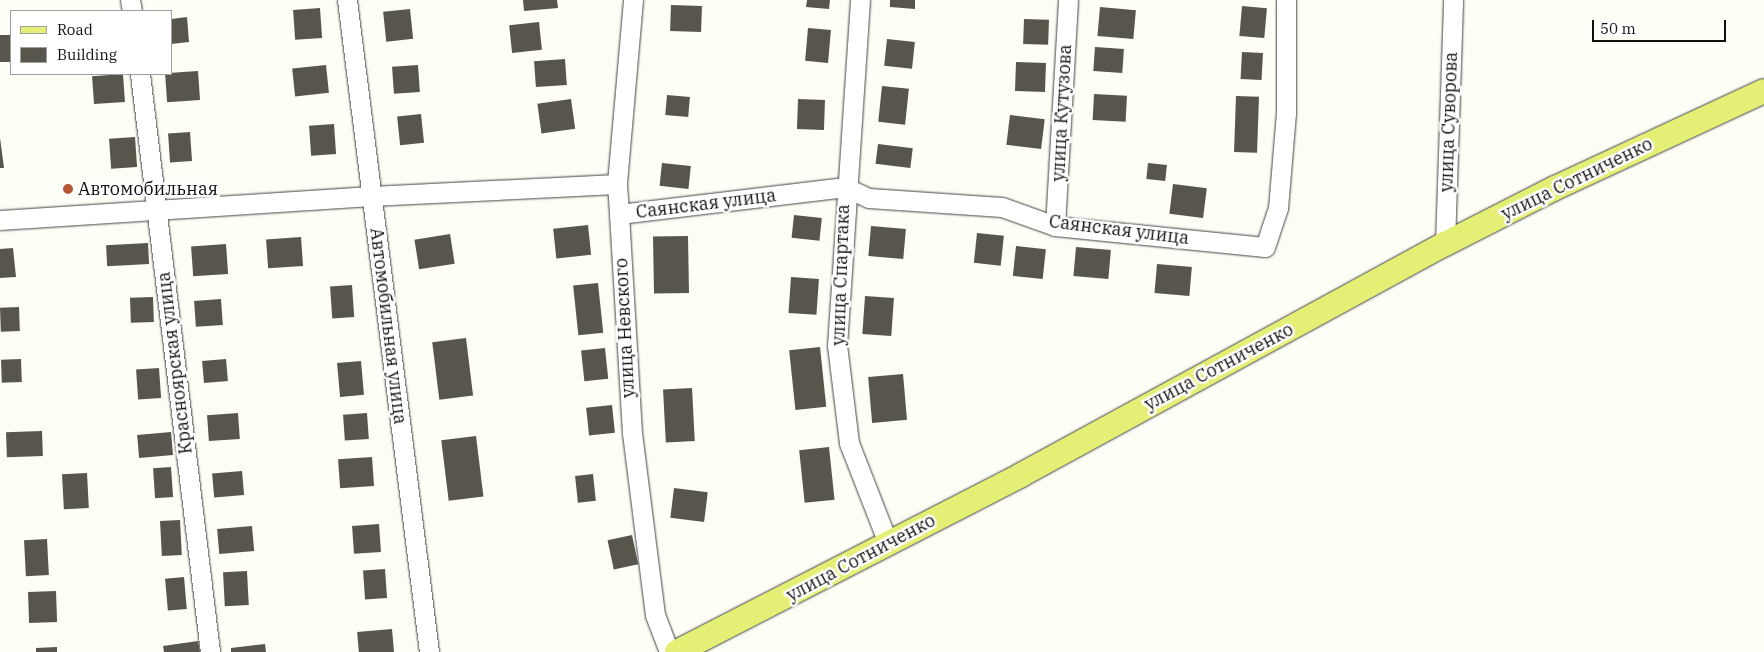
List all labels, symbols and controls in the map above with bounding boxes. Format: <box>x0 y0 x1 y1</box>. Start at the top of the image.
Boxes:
legend <box>10 10 172 75</box>
scale bar <box>1594 10 1728 42</box>
text: 50 m <box>1600 19 1636 38</box>
text: Road <box>57 20 93 39</box>
street label: улица Кутузова <box>1048 44 1076 182</box>
text: Building <box>57 45 117 64</box>
street label: улица Суворова <box>1436 51 1462 193</box>
street label: улица Сотниченко <box>1498 133 1656 225</box>
place label: Автомобильная <box>78 178 218 200</box>
marker: Автомобильная <box>62 183 74 195</box>
street label: Саянская улица <box>635 185 777 223</box>
street label: улица Спартака <box>828 204 854 346</box>
street label: Саянская улица <box>1048 211 1190 249</box>
street label: Автомобильная улица <box>365 227 411 425</box>
street label: улица Невского <box>611 257 639 399</box>
street label: Красноярская улица <box>153 271 197 455</box>
street label: улица Сотниченко <box>1141 319 1297 415</box>
street label: улица Сотниченко <box>783 510 939 606</box>

